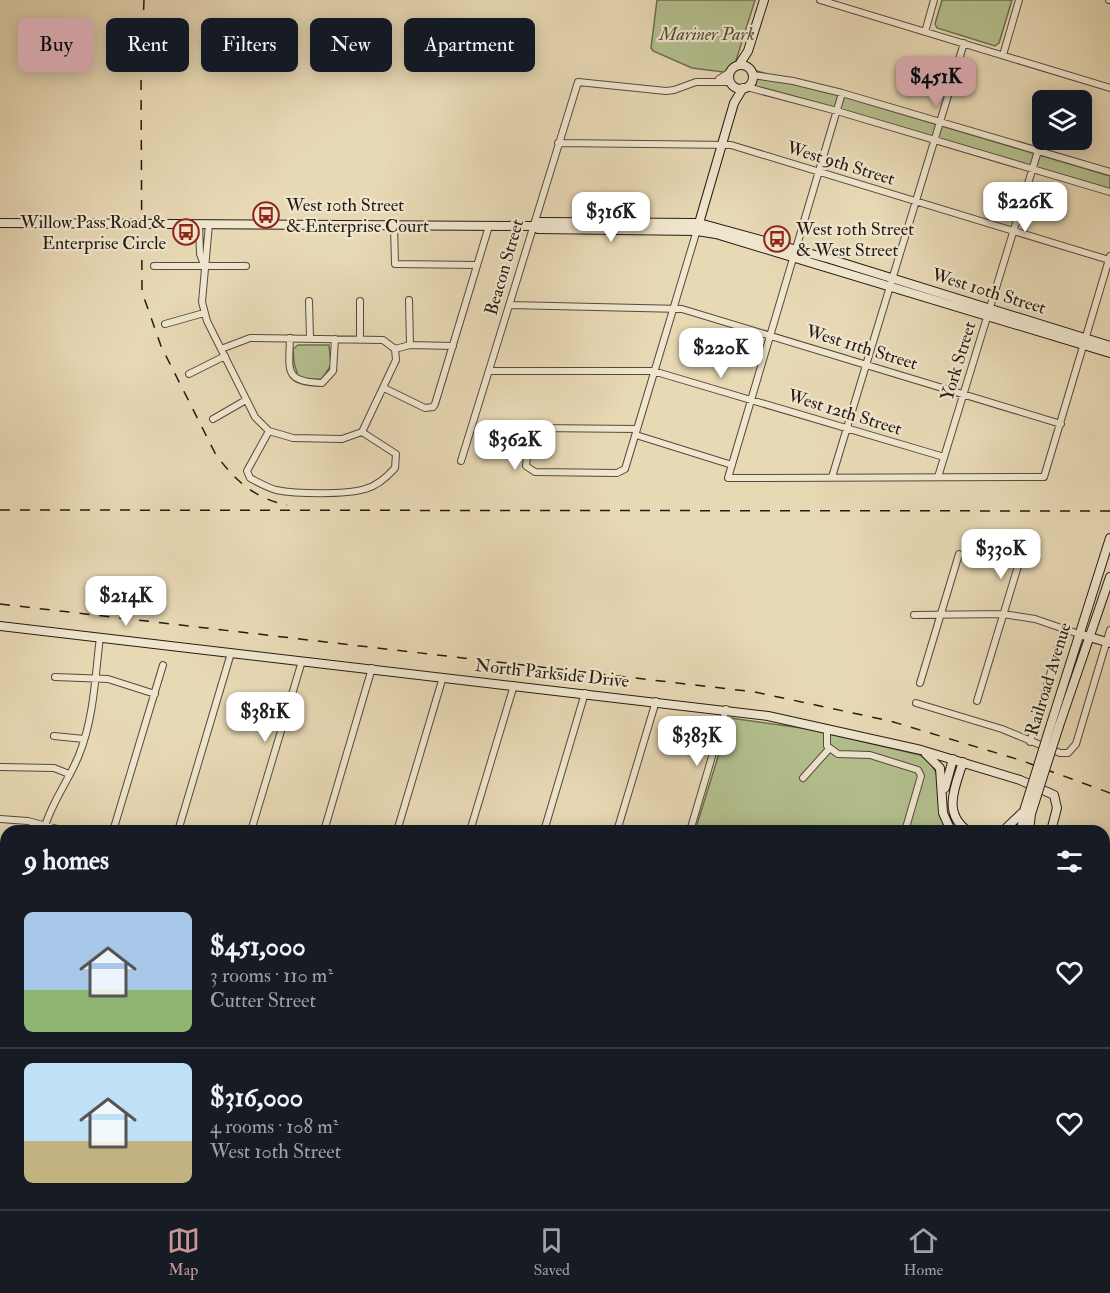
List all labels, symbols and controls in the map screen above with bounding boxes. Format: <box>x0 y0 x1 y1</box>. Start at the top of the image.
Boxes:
chip: Buy <box>18 18 94 72</box>
chip: Rent <box>106 18 189 72</box>
chip: Filters <box>201 18 298 72</box>
chip: New <box>310 18 392 72</box>
chip: Apartment <box>404 18 535 72</box>
park label: Mariner Park <box>658 23 755 46</box>
pin: $451K <box>894 57 978 108</box>
text: $451K <box>910 64 962 89</box>
map controls <box>1032 90 1092 150</box>
button: layers <box>1032 90 1092 150</box>
street label: West 9th Street <box>783 136 898 191</box>
pin: $226K <box>983 182 1067 233</box>
text: $226K <box>997 189 1053 214</box>
pin: $316K <box>569 192 653 243</box>
place label: West 10th Street & Enterprise Court <box>285 194 429 238</box>
text: $316K <box>586 199 636 224</box>
bus stop icon: West 10th Street & Enterprise Court <box>251 200 281 230</box>
place label: Willow Pass Road & Enterprise Circle <box>19 211 166 255</box>
street label: Beacon Street <box>480 216 529 318</box>
bus stop icon: Willow Pass Road & Enterprise Circle <box>171 217 201 247</box>
place label: West 10th Street & West Street <box>795 218 914 262</box>
bus stop icon: West 10th Street & West Street <box>762 224 792 254</box>
street label: West 10th Street <box>928 263 1049 320</box>
street label: West 11th Street <box>802 319 921 375</box>
street label: York Street <box>936 319 981 404</box>
pin: $220K <box>679 328 763 379</box>
text: $220K <box>693 335 749 360</box>
street label: West 12th Street <box>784 384 905 441</box>
pin: $362K <box>473 420 557 471</box>
text: $362K <box>488 427 542 452</box>
pin: $330K <box>959 529 1043 580</box>
text: $330K <box>976 536 1026 561</box>
pin: $214K <box>84 576 168 627</box>
text: $214K <box>99 583 153 608</box>
street label: Railroad Avenue <box>1020 619 1077 739</box>
street label: North Parkside Drive <box>474 654 631 693</box>
pin: $381K <box>223 692 307 743</box>
text: $381K <box>240 699 290 724</box>
pin: $383K <box>655 716 739 767</box>
text: $383K <box>672 723 722 748</box>
text: 9 homes <box>24 845 109 877</box>
icon: filters <box>1053 845 1086 878</box>
text: $451,000 <box>210 931 306 963</box>
icon: home <box>72 936 144 1008</box>
icon: heart <box>1053 956 1086 989</box>
text: 3 rooms · 110 m² <box>210 963 333 988</box>
text: Cutter Street <box>210 988 316 1013</box>
text: $316,000 <box>210 1082 303 1114</box>
icon: home <box>72 1087 144 1159</box>
icon: heart <box>1053 1107 1086 1140</box>
text: 4 rooms · 108 m² <box>210 1114 338 1139</box>
text: West 10th Street <box>210 1139 341 1164</box>
tab: Map <box>167 1224 200 1280</box>
tab: Saved <box>533 1224 570 1280</box>
tab: Home <box>904 1224 943 1280</box>

